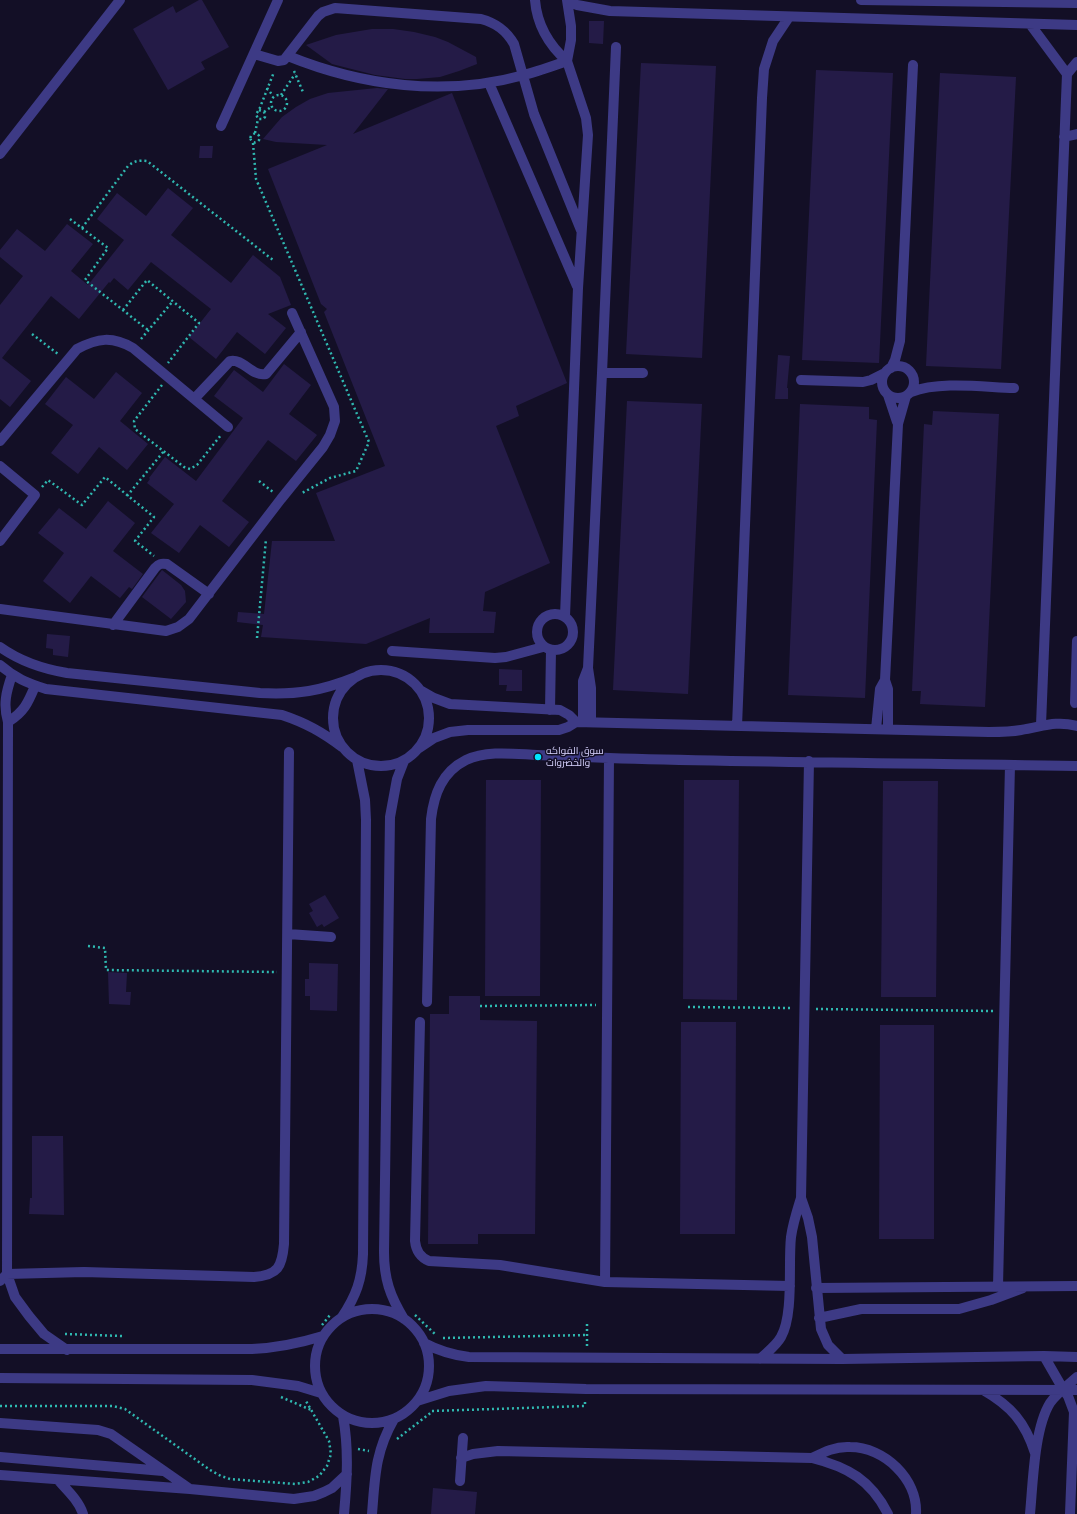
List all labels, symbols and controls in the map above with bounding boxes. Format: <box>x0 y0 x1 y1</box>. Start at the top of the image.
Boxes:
place label: سوق الفواكه والخضروات <box>546 745 604 768</box>
marker: سوق الفواكه والخضروات <box>533 752 543 762</box>

